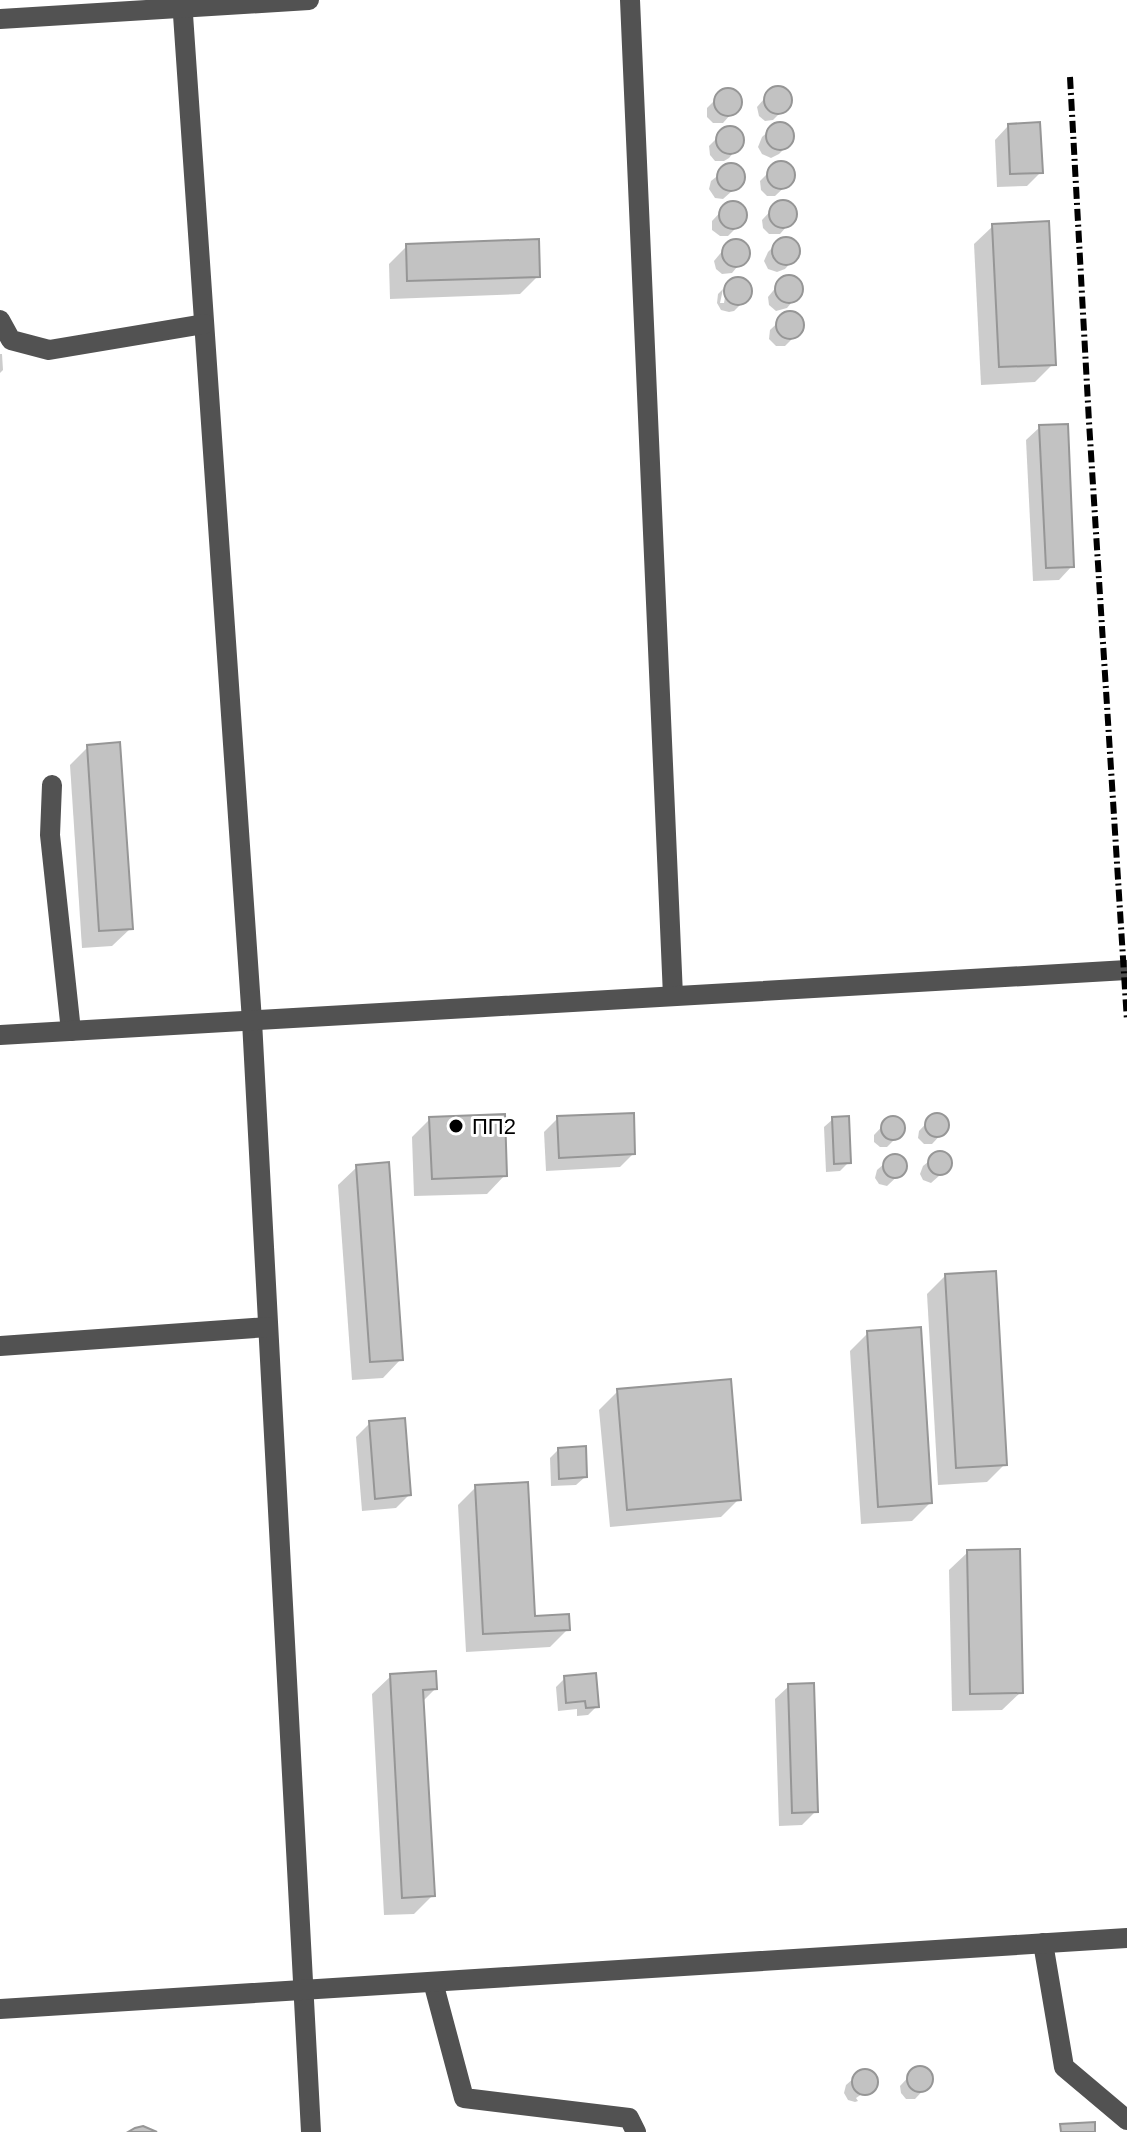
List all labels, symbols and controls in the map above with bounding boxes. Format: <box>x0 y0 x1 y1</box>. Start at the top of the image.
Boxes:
place label: ПП2 <box>472 1114 516 1139</box>
marker: ПП2 <box>447 1117 465 1135</box>

